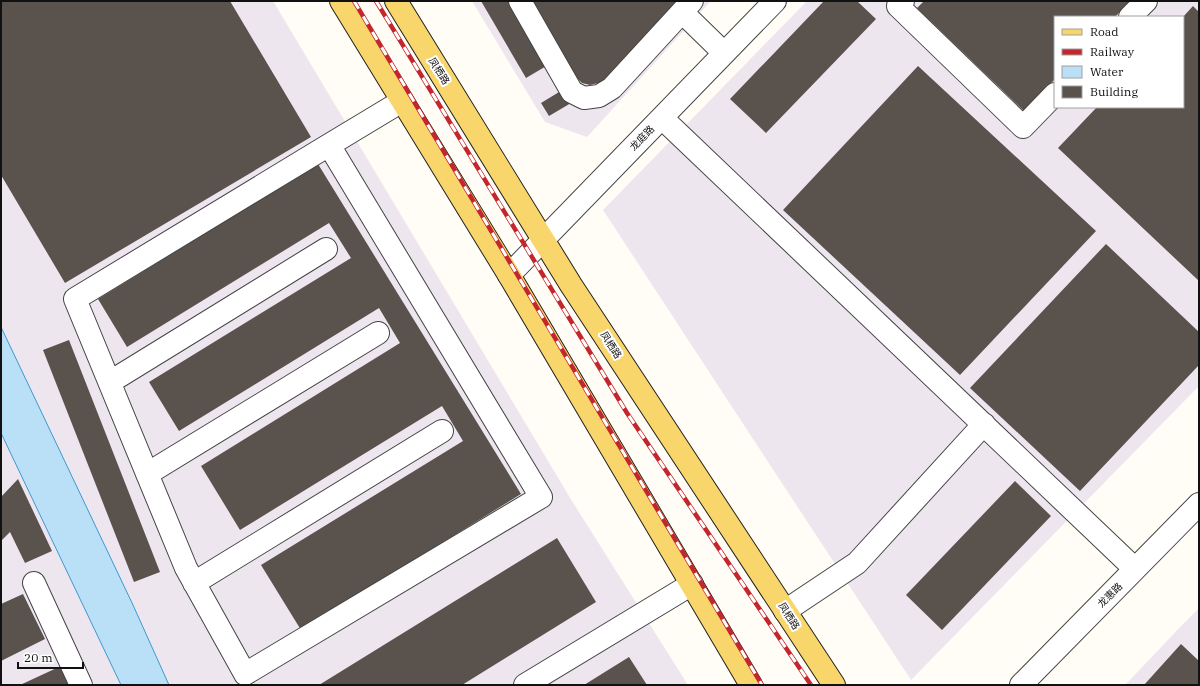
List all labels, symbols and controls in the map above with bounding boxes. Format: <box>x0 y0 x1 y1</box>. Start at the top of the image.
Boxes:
legend <box>1054 16 1184 108</box>
text: Road <box>1090 24 1119 39</box>
text: Railway <box>1090 44 1135 59</box>
street label: 凤栖路 <box>426 55 452 87</box>
text: Water <box>1090 64 1124 79</box>
text: Building <box>1090 84 1138 99</box>
street label: 龙庭路 <box>627 123 657 153</box>
street label: 凤栖路 <box>597 329 625 361</box>
street label: 龙惠路 <box>1095 580 1125 610</box>
street label: 凤栖路 <box>775 600 803 632</box>
scale bar <box>18 644 83 670</box>
text: 20 m <box>24 650 53 665</box>

